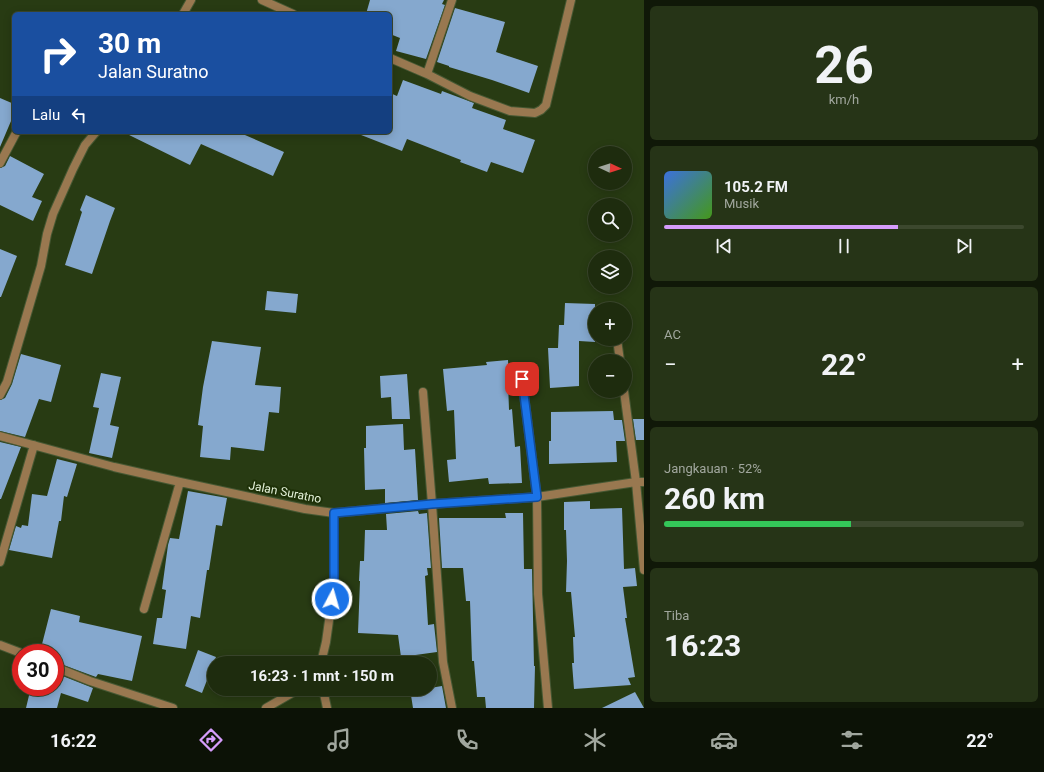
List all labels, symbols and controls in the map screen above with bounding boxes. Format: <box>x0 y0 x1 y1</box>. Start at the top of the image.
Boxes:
text: 30 m <box>98 27 161 60</box>
icon: right <box>32 28 84 80</box>
text: 26 <box>814 35 874 96</box>
text: Jalan Suratno <box>98 61 209 82</box>
text: km/h <box>829 92 859 107</box>
icon: left <box>68 104 90 126</box>
text: Lalu <box>32 106 60 124</box>
north arrow <box>588 146 632 190</box>
map controls <box>588 146 632 398</box>
text: 105.2 FM <box>724 178 788 196</box>
text: Musik <box>724 196 759 211</box>
button: search <box>588 198 632 242</box>
icon: previous <box>713 235 735 257</box>
icon: pause <box>833 235 855 257</box>
icon: next <box>953 235 975 257</box>
button: layers <box>588 250 632 294</box>
button: + <box>588 302 632 346</box>
text: AC <box>664 327 681 342</box>
text: 22° <box>821 347 867 382</box>
text: − <box>664 352 677 377</box>
text: + <box>1012 352 1024 377</box>
button: − <box>588 354 632 398</box>
pin <box>505 362 539 396</box>
icon: arrive <box>511 368 533 390</box>
text: Jangkauan · 52% <box>664 461 762 476</box>
street label: Jalan Suratno <box>247 478 323 506</box>
text: 260 km <box>664 481 765 516</box>
position arrow <box>311 578 353 620</box>
text: Tiba <box>664 608 689 623</box>
text: 16:23 <box>664 628 741 663</box>
speed limit sign: 30 <box>12 644 64 696</box>
text: 16:23 · 1 mnt · 150 m <box>250 667 394 685</box>
icon: directions <box>197 726 225 754</box>
icon: music <box>325 726 353 754</box>
icon: phone <box>453 726 481 754</box>
icon: climate <box>581 726 609 754</box>
icon: car <box>710 726 738 754</box>
icon: filters <box>838 726 866 754</box>
text: 16:22 <box>50 730 97 751</box>
text: 22° <box>966 730 994 751</box>

